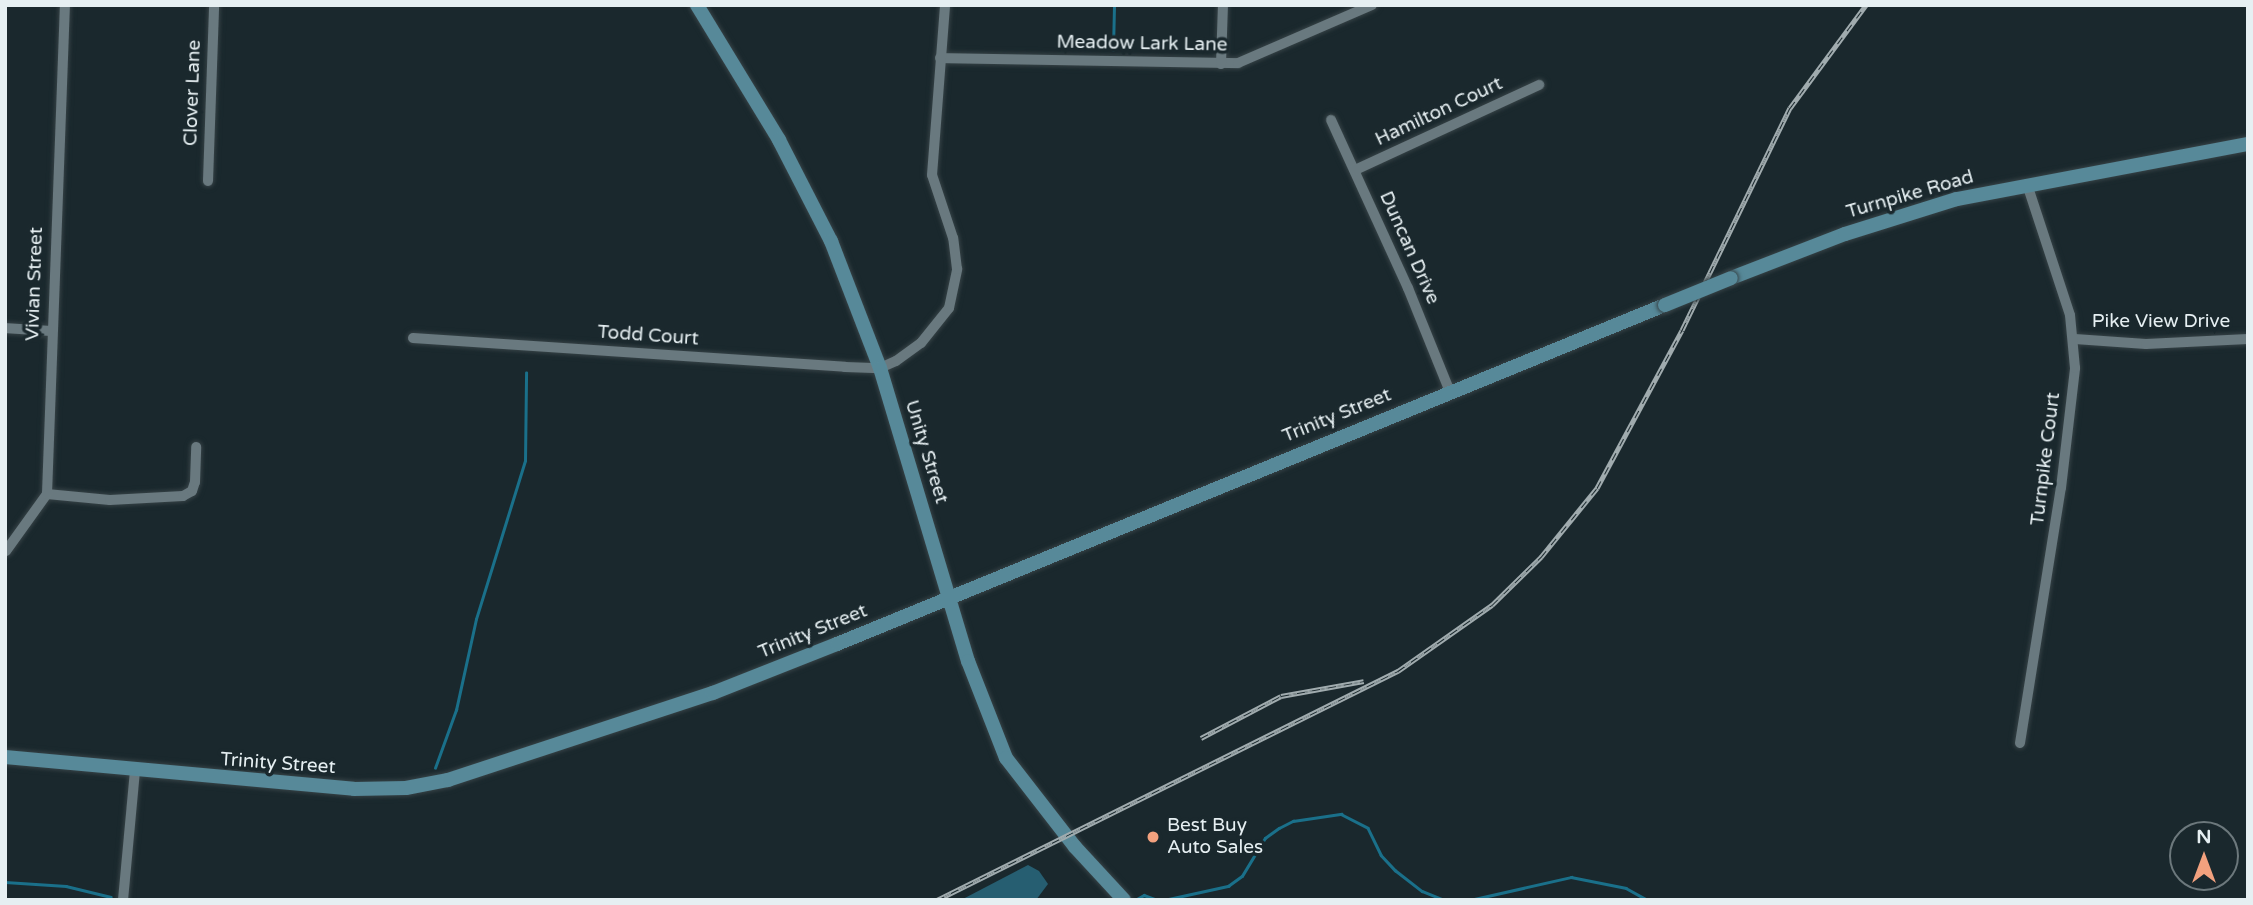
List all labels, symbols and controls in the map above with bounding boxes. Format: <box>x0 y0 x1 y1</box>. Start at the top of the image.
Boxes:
street label: Meadow Lark Lane <box>1056 31 1228 57</box>
street label: Clover Lane <box>180 40 206 146</box>
street label: Hamilton Court <box>1372 73 1506 151</box>
street label: Turnpike Road <box>1844 166 1976 224</box>
street label: Duncan Drive <box>1374 188 1444 308</box>
street label: Vivian Street <box>22 227 48 341</box>
street label: Pike View Drive <box>2092 311 2230 333</box>
street label: Todd Court <box>597 321 699 351</box>
street label: Trinity Street <box>1279 384 1395 448</box>
street label: Turnpike Court <box>2027 391 2065 527</box>
street label: Unity Street <box>899 398 953 506</box>
street label: Trinity Street <box>755 600 871 664</box>
street label: Trinity Street <box>220 749 336 779</box>
place label: Best Buy Auto Sales <box>1167 815 1263 859</box>
north arrow <box>2169 821 2239 891</box>
text: N <box>2196 826 2212 848</box>
marker: Best Buy Auto Sales <box>1145 829 1161 845</box>

